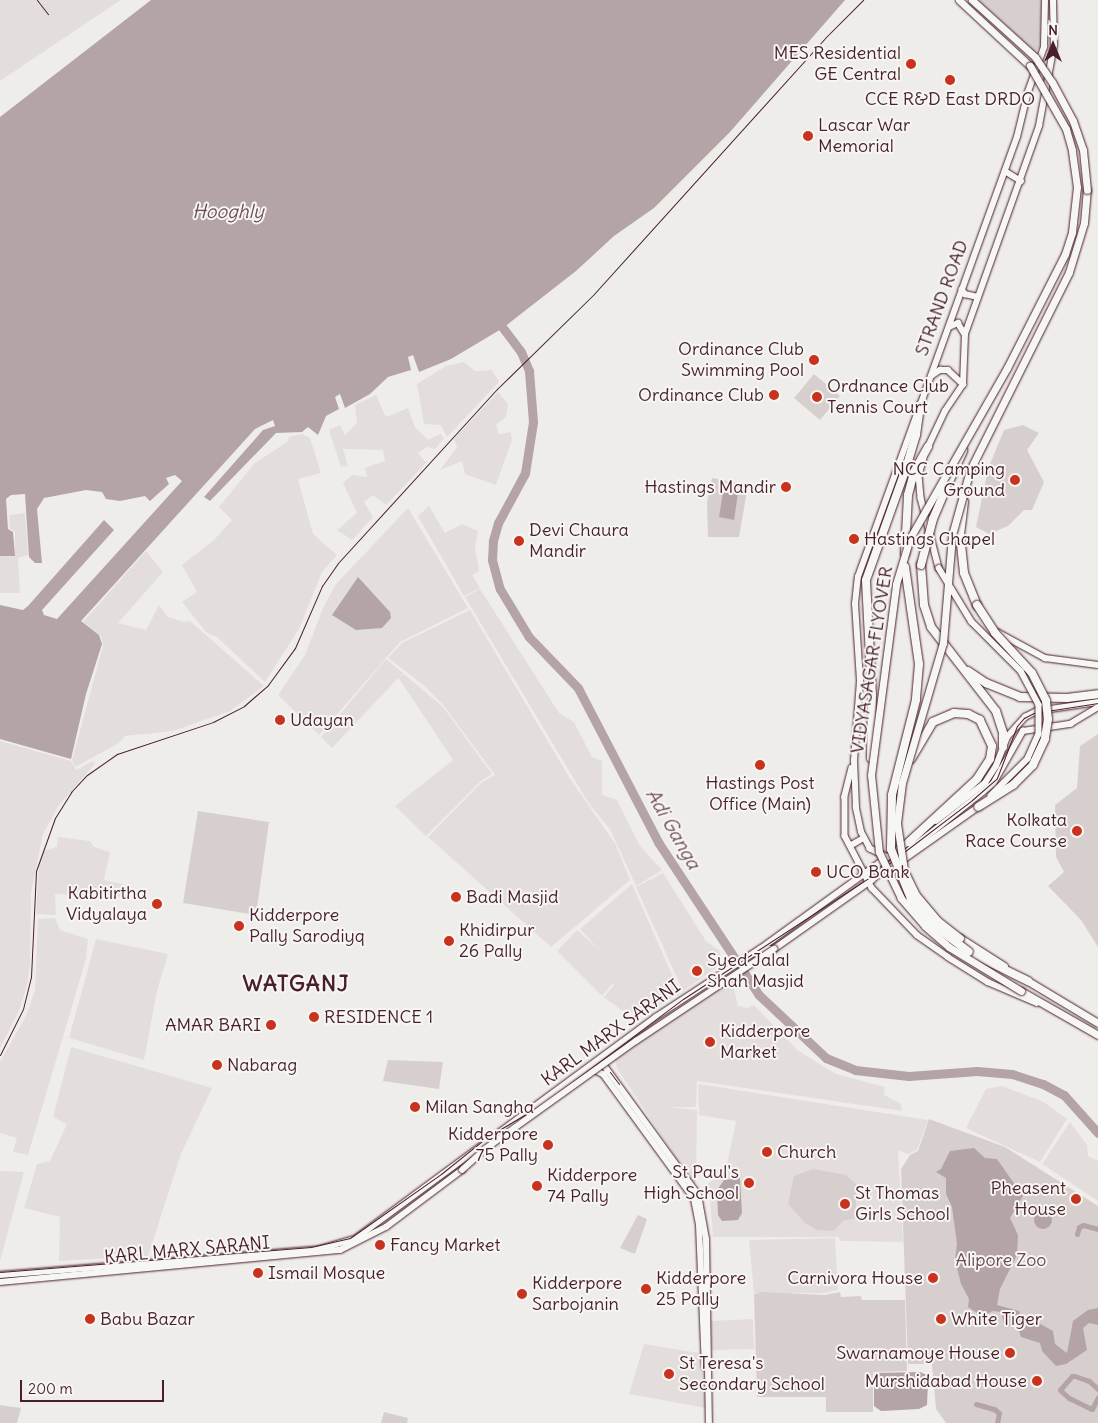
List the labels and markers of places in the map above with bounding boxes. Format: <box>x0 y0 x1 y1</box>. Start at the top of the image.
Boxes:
place label: MES Residential GE Central <box>774 43 901 86</box>
marker: MES Residential GE Central <box>905 58 917 70</box>
marker: CCE R&D East DRDO <box>944 74 956 86</box>
place label: CCE R&D East DRDO <box>865 88 1035 110</box>
place label: Lascar War Memorial <box>818 115 910 158</box>
marker: Lascar War Memorial <box>802 130 814 142</box>
place label: Ordinance Club Swimming Pool <box>678 339 804 382</box>
marker: Ordinance Club Swimming Pool <box>808 354 820 366</box>
place label: Ordnance Club Tennis Court <box>827 376 949 418</box>
place label: Ordinance Club <box>638 384 764 406</box>
marker: Ordinance Club <box>768 389 780 401</box>
marker: Ordnance Club Tennis Court <box>811 391 823 403</box>
place label: NCC Camping Ground <box>892 459 1005 502</box>
marker: NCC Camping Ground <box>1009 474 1021 486</box>
place label: Hastings Mandir <box>644 476 776 498</box>
marker: Hastings Mandir <box>780 481 792 493</box>
place label: Devi Chaura Mandir <box>529 520 629 562</box>
place label: Hastings Chapel <box>864 528 995 550</box>
marker: Hastings Chapel <box>848 533 860 545</box>
marker: Devi Chaura Mandir <box>513 535 525 547</box>
place label: Udayan <box>290 709 354 731</box>
marker: Udayan <box>274 714 286 726</box>
marker: Hastings Post Office (Main) <box>754 759 766 771</box>
place label: Hastings Post Office (Main) <box>705 773 815 816</box>
place label: Kolkata Race Course <box>965 810 1067 852</box>
marker: Kolkata Race Course <box>1071 825 1083 837</box>
place label: UCO Bank <box>826 861 910 883</box>
marker: UCO Bank <box>810 866 822 878</box>
place label: Kabitirtha Vidyalaya <box>66 883 147 926</box>
place label: Badi Masjid <box>466 886 558 908</box>
marker: Badi Masjid <box>450 891 462 903</box>
marker: Kabitirtha Vidyalaya <box>151 898 163 910</box>
place label: Kidderpore Pally Sarodiyq <box>249 905 365 948</box>
marker: Kidderpore Pally Sarodiyq <box>233 920 245 932</box>
place label: Khidirpur 26 Pally <box>459 920 535 962</box>
marker: Khidirpur 26 Pally <box>443 935 455 947</box>
place label: Syed Jalal Shah Masjid <box>707 950 804 992</box>
marker: Syed Jalal Shah Masjid <box>691 965 703 977</box>
place label: RESIDENCE 1 <box>324 1006 433 1028</box>
marker: RESIDENCE 1 <box>308 1011 320 1023</box>
place label: AMAR BARI <box>165 1014 261 1036</box>
marker: AMAR BARI <box>265 1019 277 1031</box>
place label: Kidderpore Market <box>720 1021 810 1064</box>
marker: Kidderpore Market <box>704 1036 716 1048</box>
place label: Nabarag <box>227 1054 297 1076</box>
marker: Nabarag <box>211 1059 223 1071</box>
place label: Milan Sangha <box>425 1096 534 1118</box>
marker: Milan Sangha <box>409 1101 421 1113</box>
place label: Kidderpore 75 Pally <box>448 1124 538 1166</box>
marker: Kidderpore 75 Pally <box>542 1139 554 1151</box>
place label: Church <box>777 1141 836 1163</box>
marker: Church <box>761 1146 773 1158</box>
place label: St Paul's High School <box>644 1162 739 1204</box>
place label: Kidderpore 74 Pally <box>547 1165 637 1208</box>
marker: St Paul's High School <box>743 1177 755 1189</box>
place label: Pheasent House <box>991 1178 1066 1220</box>
marker: Kidderpore 74 Pally <box>531 1180 543 1192</box>
place label: St Thomas Girls School <box>855 1183 950 1226</box>
marker: Pheasent House <box>1070 1193 1082 1205</box>
marker: St Thomas Girls School <box>839 1198 851 1210</box>
place label: Fancy Market <box>390 1234 501 1256</box>
marker: Fancy Market <box>374 1239 386 1251</box>
place label: Ismail Mosque <box>268 1262 385 1284</box>
marker: Ismail Mosque <box>252 1267 264 1279</box>
place label: Carnivora House <box>787 1267 923 1289</box>
place label: Kidderpore 25 Pally <box>656 1268 746 1310</box>
marker: Carnivora House <box>927 1272 939 1284</box>
place label: Kidderpore Sarbojanin <box>532 1273 622 1316</box>
marker: Kidderpore 25 Pally <box>640 1283 652 1295</box>
marker: Kidderpore Sarbojanin <box>516 1288 528 1300</box>
place label: Babu Bazar <box>100 1308 195 1330</box>
place label: White Tiger <box>951 1308 1042 1330</box>
marker: Babu Bazar <box>84 1313 96 1325</box>
marker: White Tiger <box>935 1313 947 1325</box>
place label: Swarnamoye House <box>836 1342 1000 1364</box>
marker: Swarnamoye House <box>1004 1347 1016 1359</box>
place label: St Teresa's Secondary School <box>679 1353 825 1396</box>
marker: St Teresa's Secondary School <box>663 1368 675 1380</box>
place label: Murshidabad House <box>865 1370 1027 1392</box>
marker: Murshidabad House <box>1031 1375 1043 1387</box>

